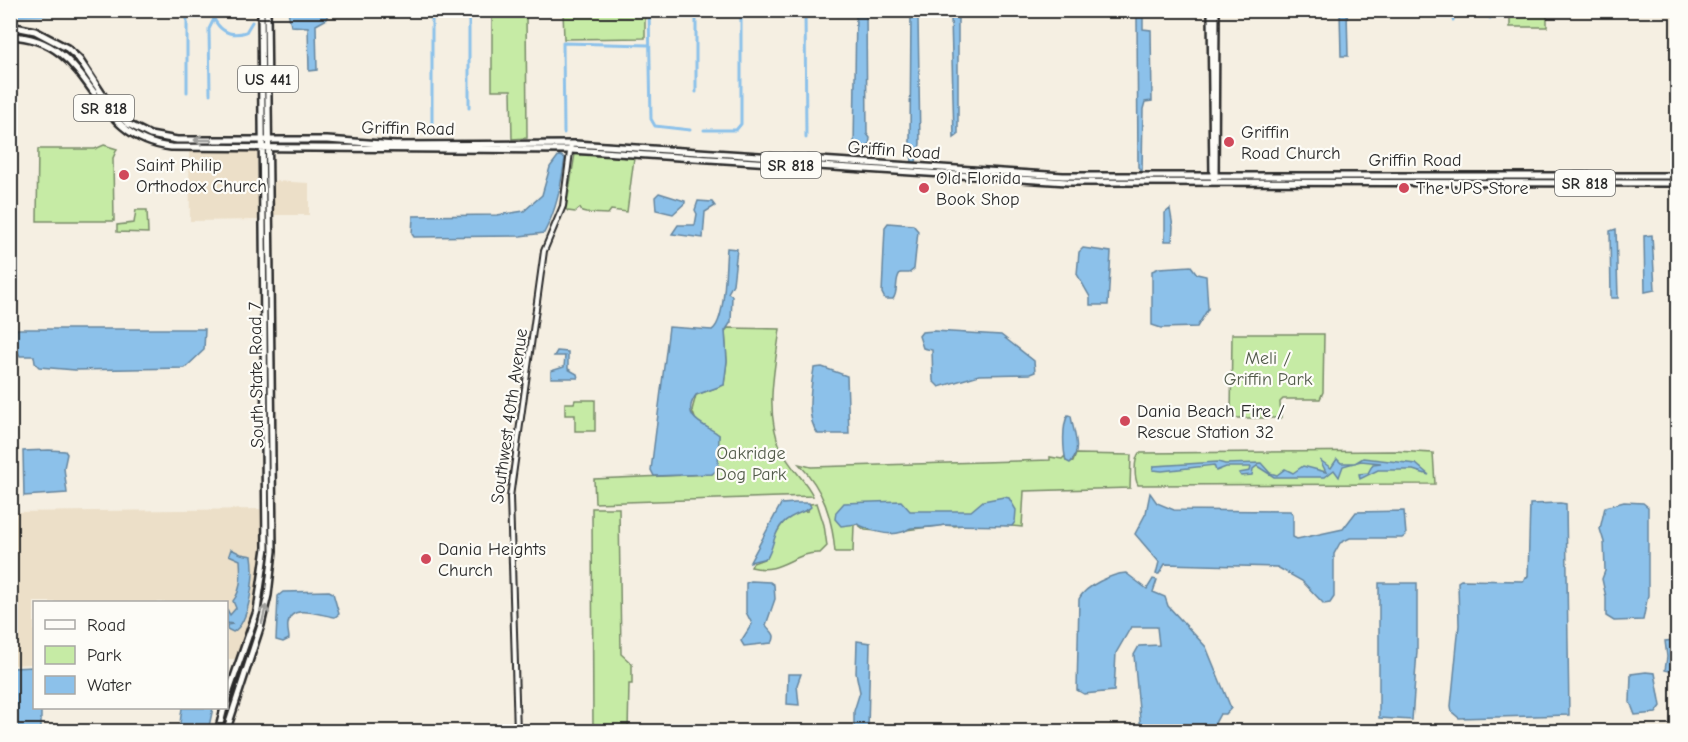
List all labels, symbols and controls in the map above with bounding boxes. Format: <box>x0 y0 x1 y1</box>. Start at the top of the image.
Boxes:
road number: US 441 <box>238 66 298 92</box>
road number: SR 818 <box>74 95 134 121</box>
street label: Griffin Road <box>361 117 455 140</box>
place label: Griffin Road Church <box>1241 122 1341 164</box>
one-way arrow <box>193 134 213 146</box>
marker: Griffin Road Church <box>1222 135 1236 149</box>
street label: Griffin Road <box>847 137 941 164</box>
street label: Griffin Road <box>1368 150 1462 171</box>
road number: SR 818 <box>761 152 821 178</box>
place label: Saint Philip Orthodox Church <box>136 155 267 197</box>
marker: Saint Philip Orthodox Church <box>117 168 131 182</box>
place label: Old Florida Book Shop <box>936 168 1021 210</box>
road number: SR 818 <box>1555 170 1615 196</box>
place label: The UPS Store <box>1416 178 1528 199</box>
marker: Old Florida Book Shop <box>917 181 931 195</box>
marker: The UPS Store <box>1397 181 1411 195</box>
street label: South State Road 7 <box>245 301 268 448</box>
street label: Southwest 40th Avenue <box>487 327 532 505</box>
park label: Meli / Griffin Park <box>1224 348 1313 390</box>
place label: Dania Beach Fire / Rescue Station 32 <box>1137 401 1285 443</box>
marker: Dania Beach Fire / Rescue Station 32 <box>1118 414 1132 428</box>
park label: Oakridge Dog Park <box>716 443 787 485</box>
place label: Dania Heights Church <box>438 539 546 581</box>
marker: Dania Heights Church <box>419 552 433 566</box>
legend <box>33 601 228 709</box>
one-way arrow <box>258 605 270 624</box>
text: Road <box>87 615 126 636</box>
text: Park <box>87 645 122 666</box>
text: Water <box>87 675 132 696</box>

